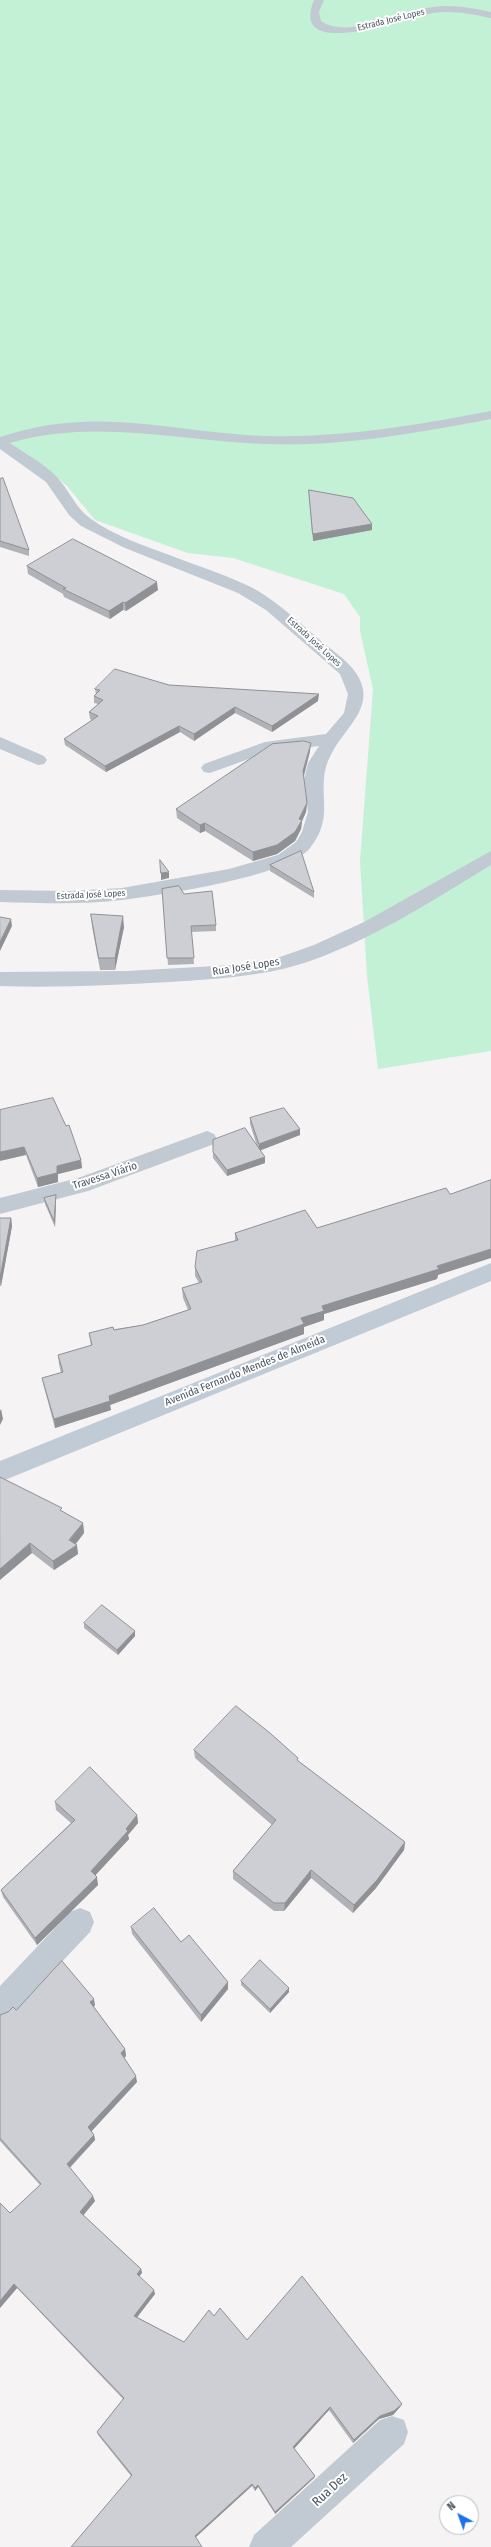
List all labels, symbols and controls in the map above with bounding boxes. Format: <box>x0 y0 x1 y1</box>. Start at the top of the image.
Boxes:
street label: Estrada José Lopes <box>356 6 426 34</box>
street label: Estrada José Lopes <box>285 615 343 669</box>
street label: Estrada José Lopes <box>56 888 126 902</box>
street label: Rua José Lopes <box>212 955 280 979</box>
street label: Travessa Viário <box>71 1159 139 1193</box>
street label: Avenida Fernando Mendes de Almeida <box>163 1333 327 1409</box>
street label: Rua Dez <box>309 2470 351 2510</box>
north arrow <box>439 2495 479 2535</box>
text: N <box>445 2499 458 2513</box>

